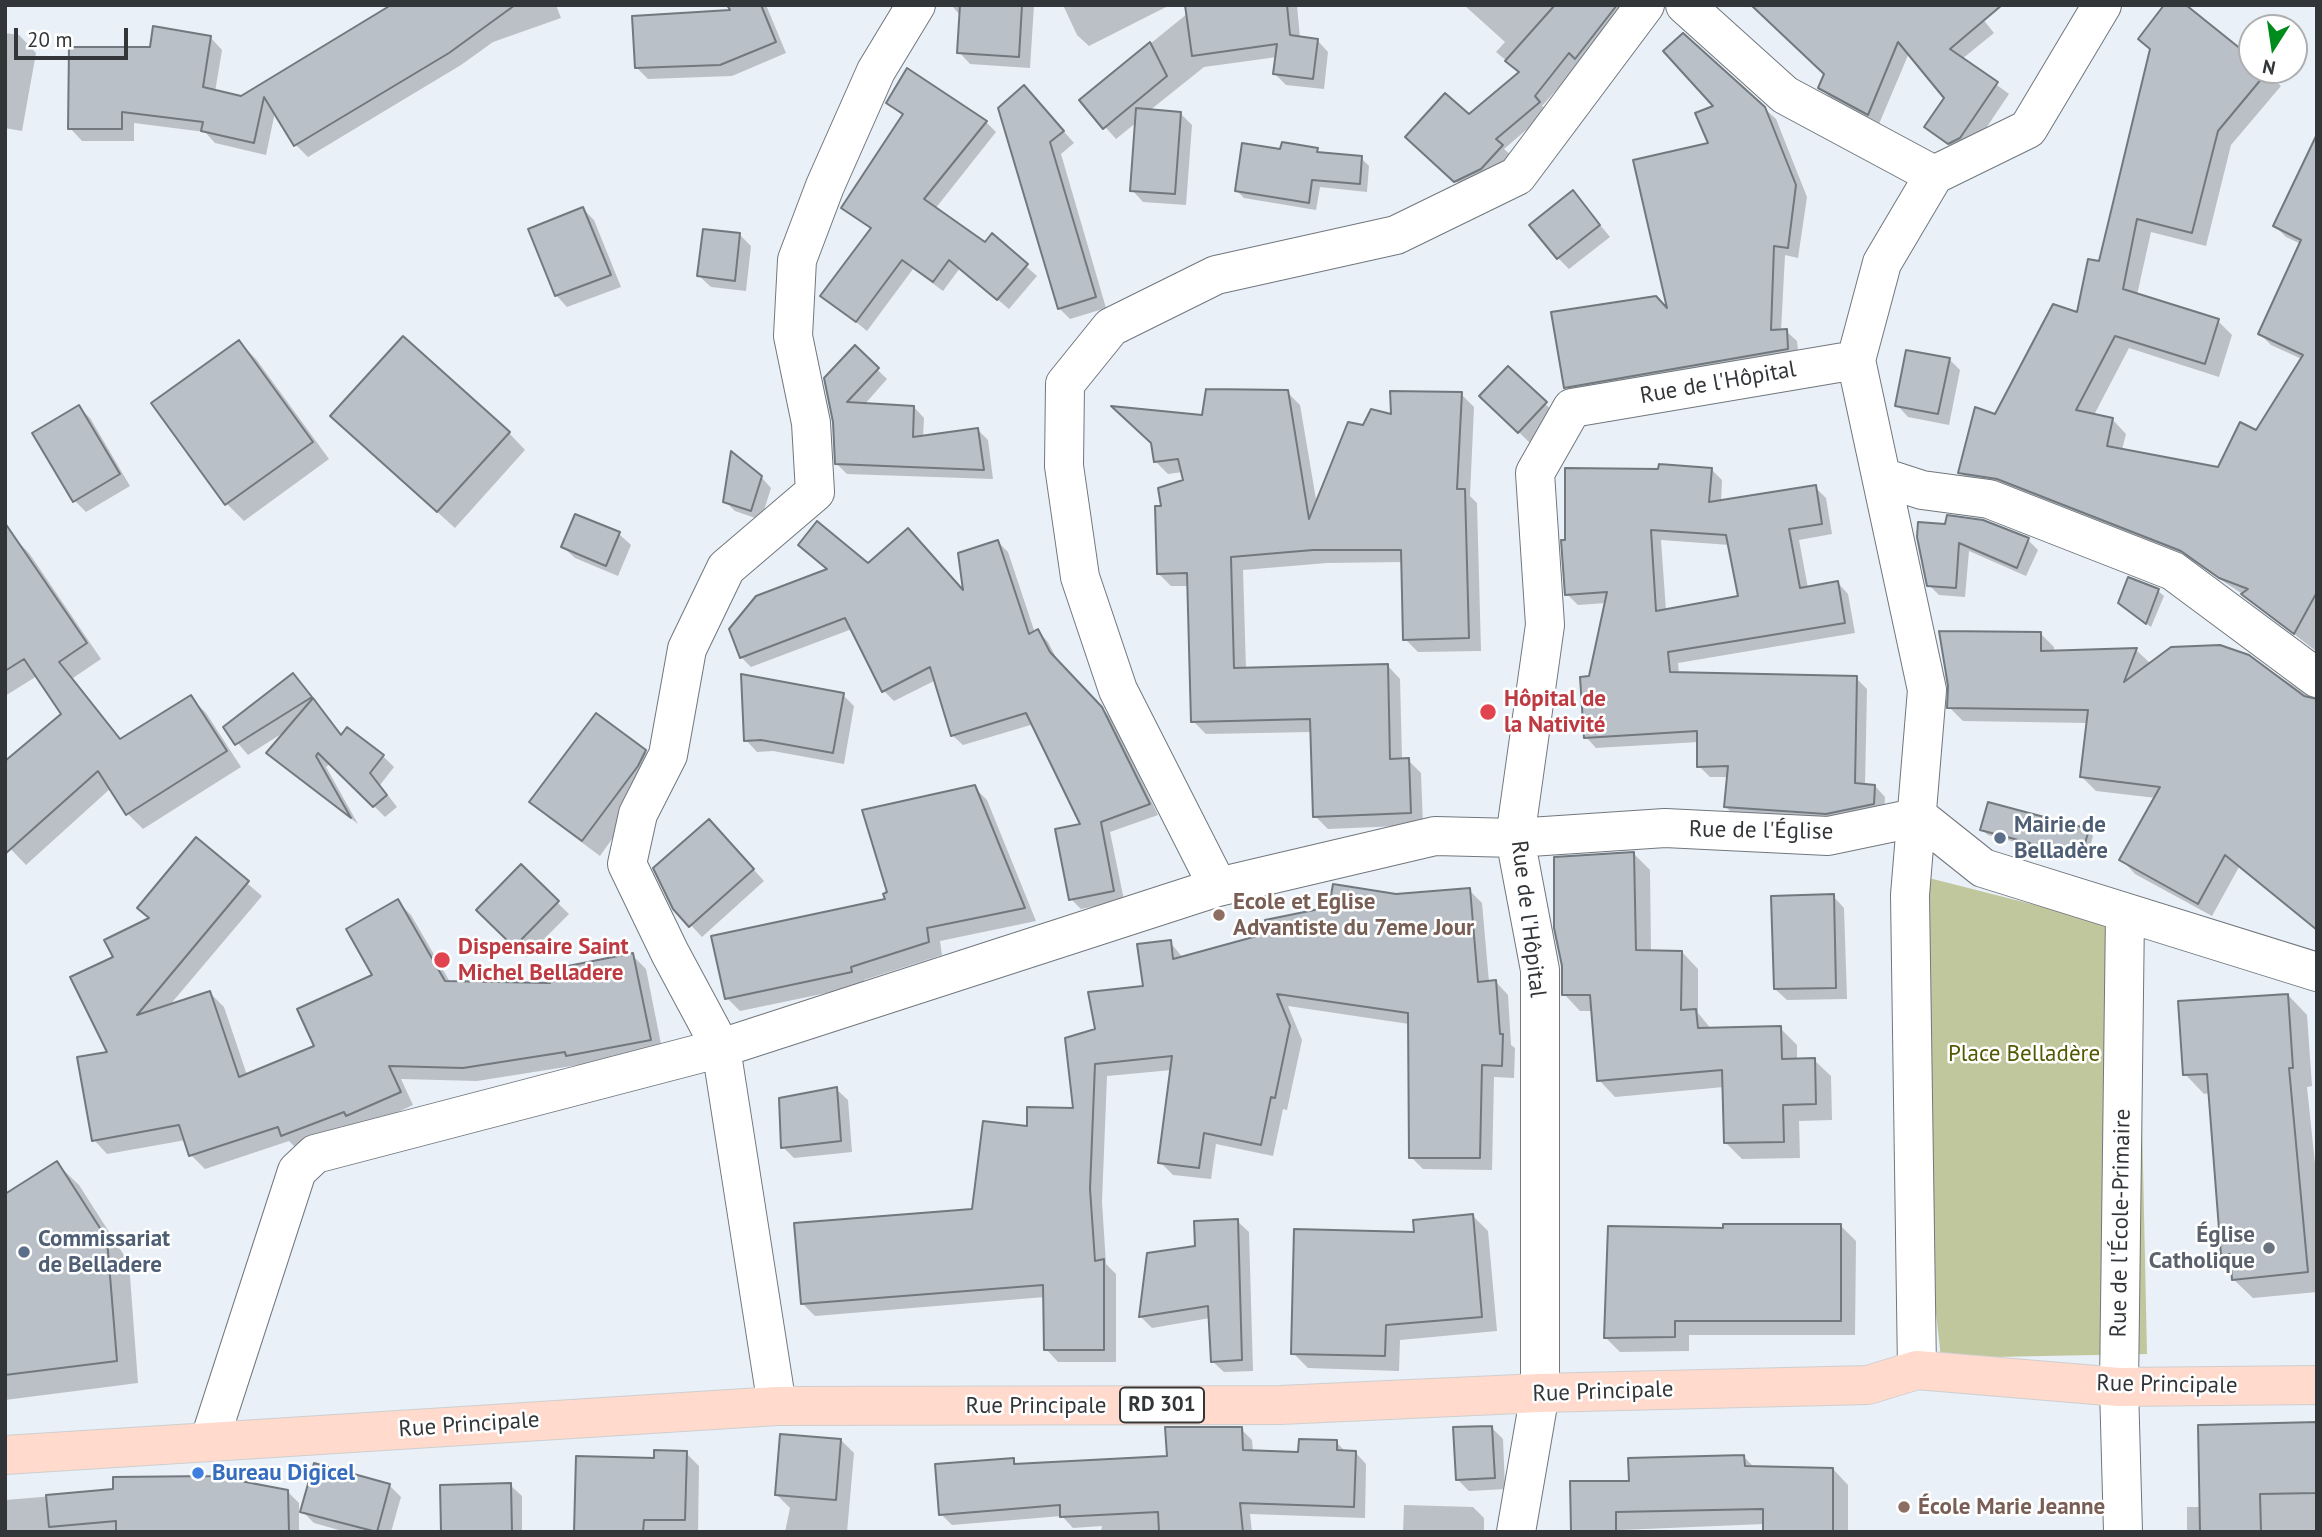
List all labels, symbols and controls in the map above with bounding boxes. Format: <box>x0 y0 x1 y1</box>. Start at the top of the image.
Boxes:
scale bar <box>18 14 131 58</box>
north arrow <box>2238 14 2308 84</box>
text: 20 m <box>27 26 73 53</box>
text: N <box>2260 55 2278 81</box>
street label: Rue de l'Hôpital <box>1638 356 1798 410</box>
place label: Hôpital de la Nativité <box>1504 685 1606 739</box>
marker: Hôpital de la Nativité <box>1478 702 1498 722</box>
place label: Mairie de Belladère <box>2014 811 2108 865</box>
street label: Rue de l'Église <box>1689 816 1833 846</box>
marker: Mairie de Belladère <box>1992 830 2008 846</box>
street label: Rue de l'Hôpital <box>1505 839 1551 999</box>
place label: Ecole et Eglise Advantiste du 7eme Jour <box>1233 888 1474 942</box>
marker: Ecole et Eglise Advantiste du 7eme Jour <box>1211 907 1227 923</box>
place label: Dispensaire Saint Michel Belladere <box>458 933 629 987</box>
marker: Dispensaire Saint Michel Belladere <box>432 950 452 970</box>
park label: Place Belladère <box>1948 1040 2100 1068</box>
street label: Rue de l'École-Primaire <box>2105 1108 2137 1338</box>
place label: Église Catholique <box>2149 1221 2255 1275</box>
place label: Commissariat de Belladere <box>38 1225 170 1279</box>
marker: Église Catholique <box>2261 1240 2277 1256</box>
marker: Commissariat de Belladere <box>16 1244 32 1260</box>
street label: Rue Principale <box>2096 1370 2238 1400</box>
street label: Rue Principale <box>1532 1376 1674 1408</box>
road number: RD 301 <box>1120 1388 1204 1422</box>
street label: Rue Principale <box>965 1392 1107 1420</box>
street label: Rue Principale <box>398 1406 540 1444</box>
place label: Bureau Digicel <box>212 1459 355 1487</box>
marker: Bureau Digicel <box>190 1465 206 1481</box>
place label: École Marie Jeanne <box>1918 1493 2105 1521</box>
marker: École Marie Jeanne <box>1896 1499 1912 1515</box>

